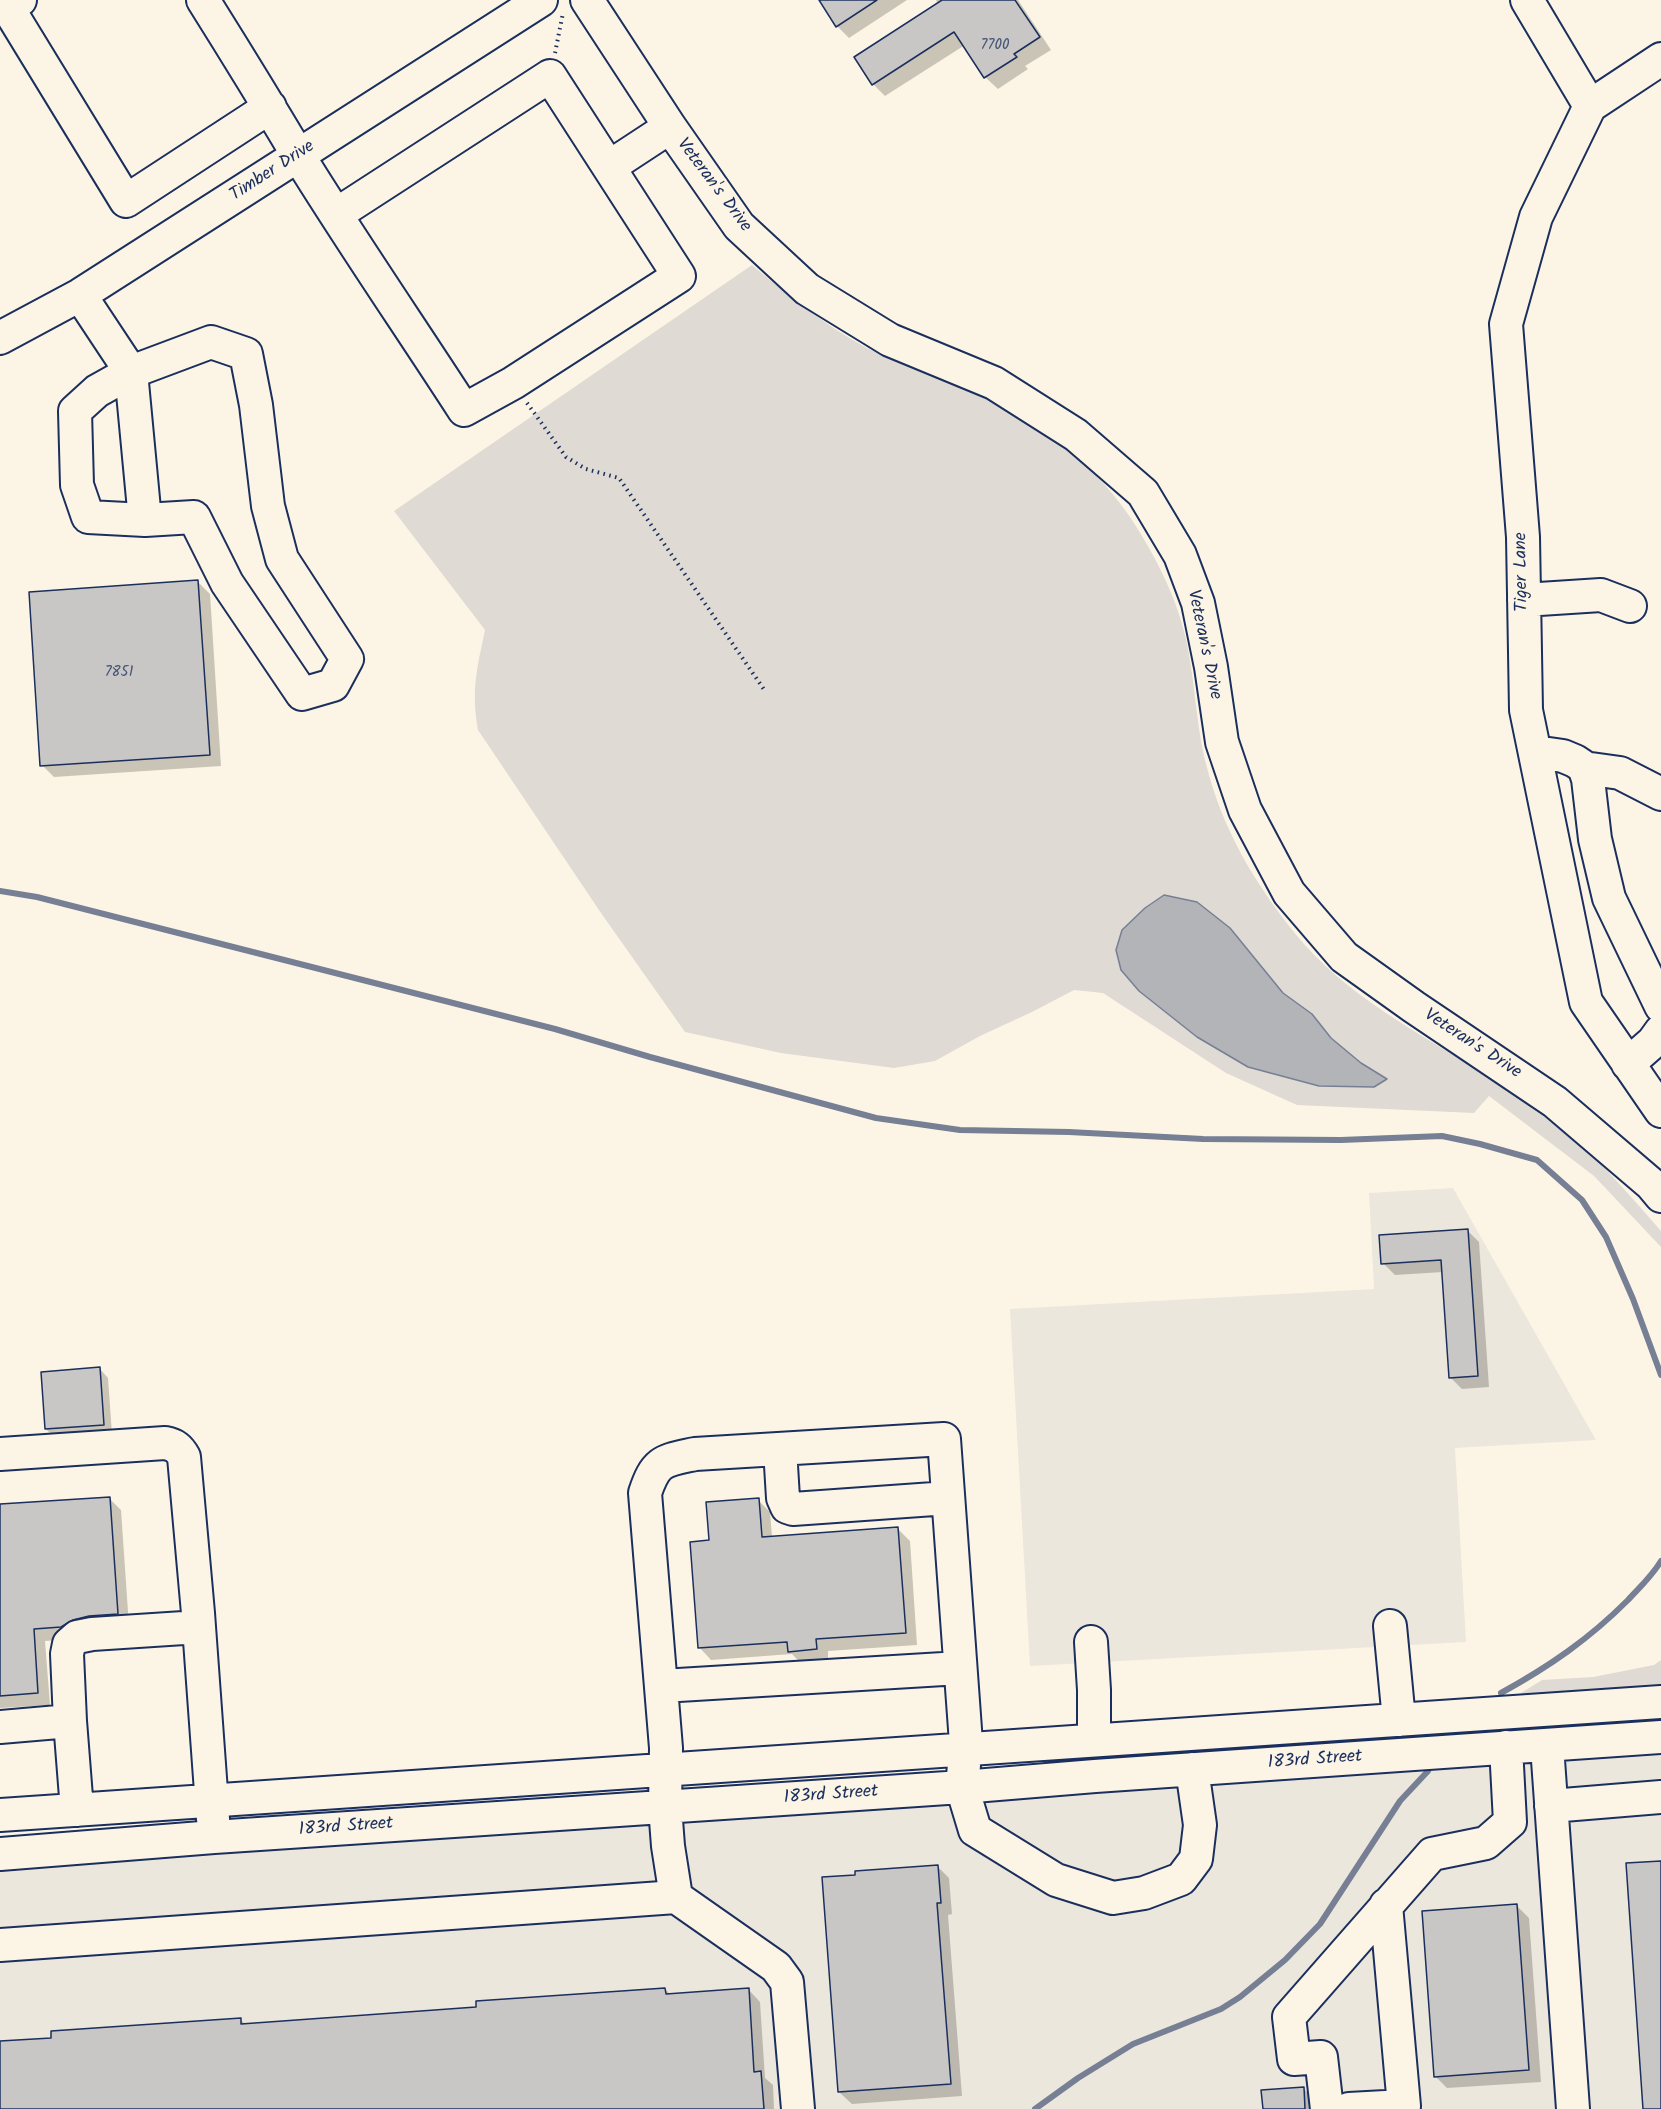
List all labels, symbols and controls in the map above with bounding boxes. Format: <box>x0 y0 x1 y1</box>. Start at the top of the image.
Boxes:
house number: 7700 <box>981 37 1009 55</box>
street label: Veteran's Drive <box>671 135 755 237</box>
street label: Timber Drive <box>227 137 319 207</box>
street label: Tiger Lane <box>1512 532 1534 612</box>
street label: Veteran's Drive <box>1181 588 1225 702</box>
house number: 7851 <box>105 664 133 682</box>
street label: Veteran's Drive <box>1419 1006 1525 1084</box>
street label: 183rd Street <box>1267 1747 1363 1775</box>
street label: 183rd Street <box>783 1782 879 1810</box>
street label: 183rd Street <box>298 1814 394 1842</box>

